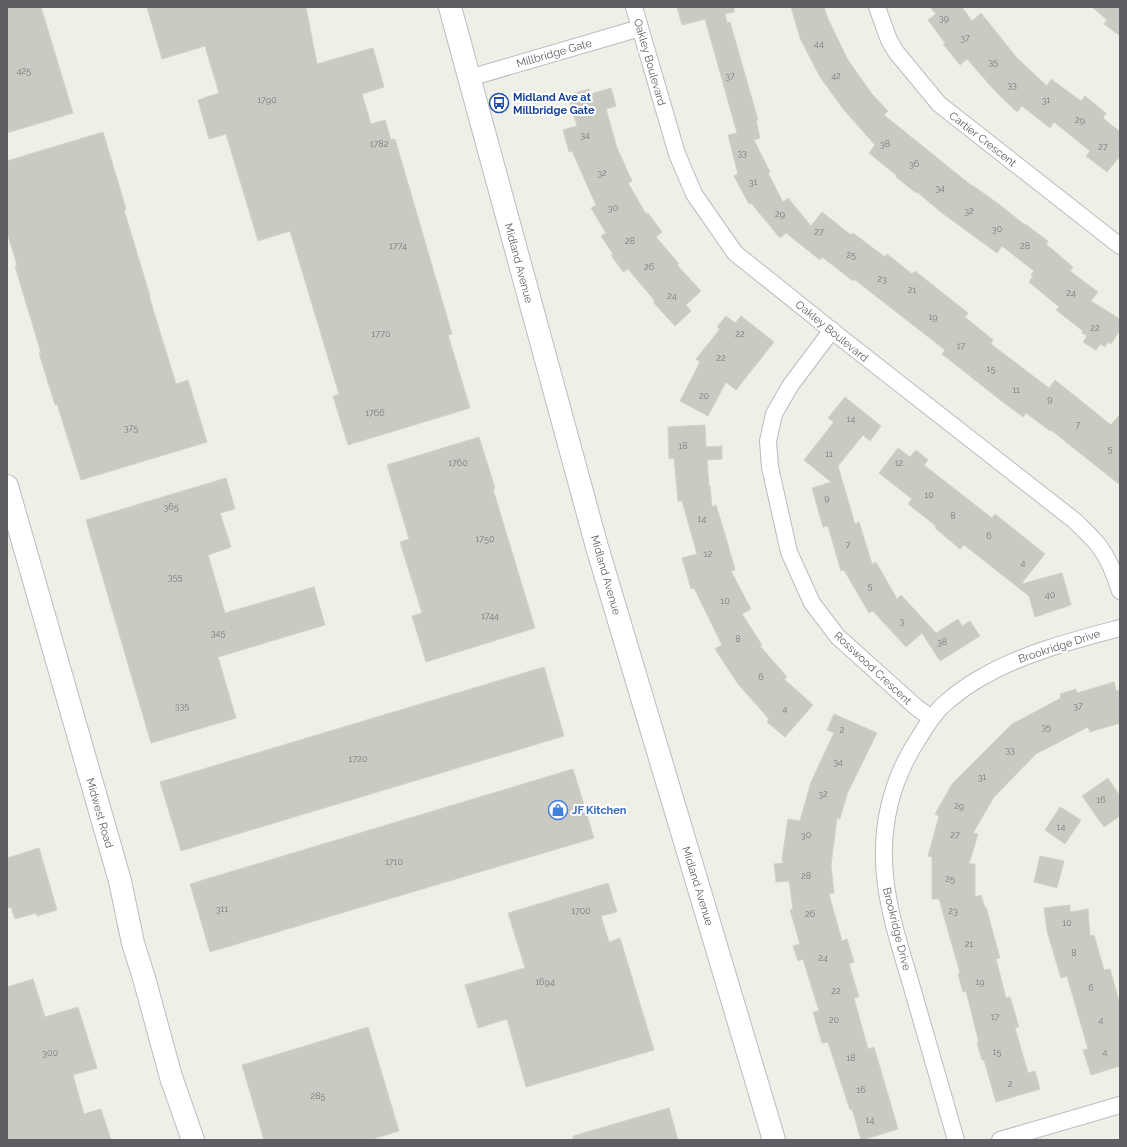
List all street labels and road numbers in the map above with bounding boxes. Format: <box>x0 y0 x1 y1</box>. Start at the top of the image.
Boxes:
street label: Oakley Boulevard <box>631 17 668 107</box>
street label: Millbridge Gate <box>515 36 594 70</box>
street label: Cartier Crescent <box>946 109 1019 170</box>
street label: Midland Avenue <box>502 222 536 305</box>
street label: Oakley Boulevard <box>793 298 871 365</box>
street label: Midland Avenue <box>588 534 623 617</box>
street label: Brookridge Drive <box>1017 627 1102 666</box>
street label: Rosswood Crescent <box>831 629 914 708</box>
street label: Midwest Road <box>83 777 116 850</box>
street label: Midland Avenue <box>679 845 716 928</box>
street label: Brookridge Drive <box>880 886 913 973</box>

